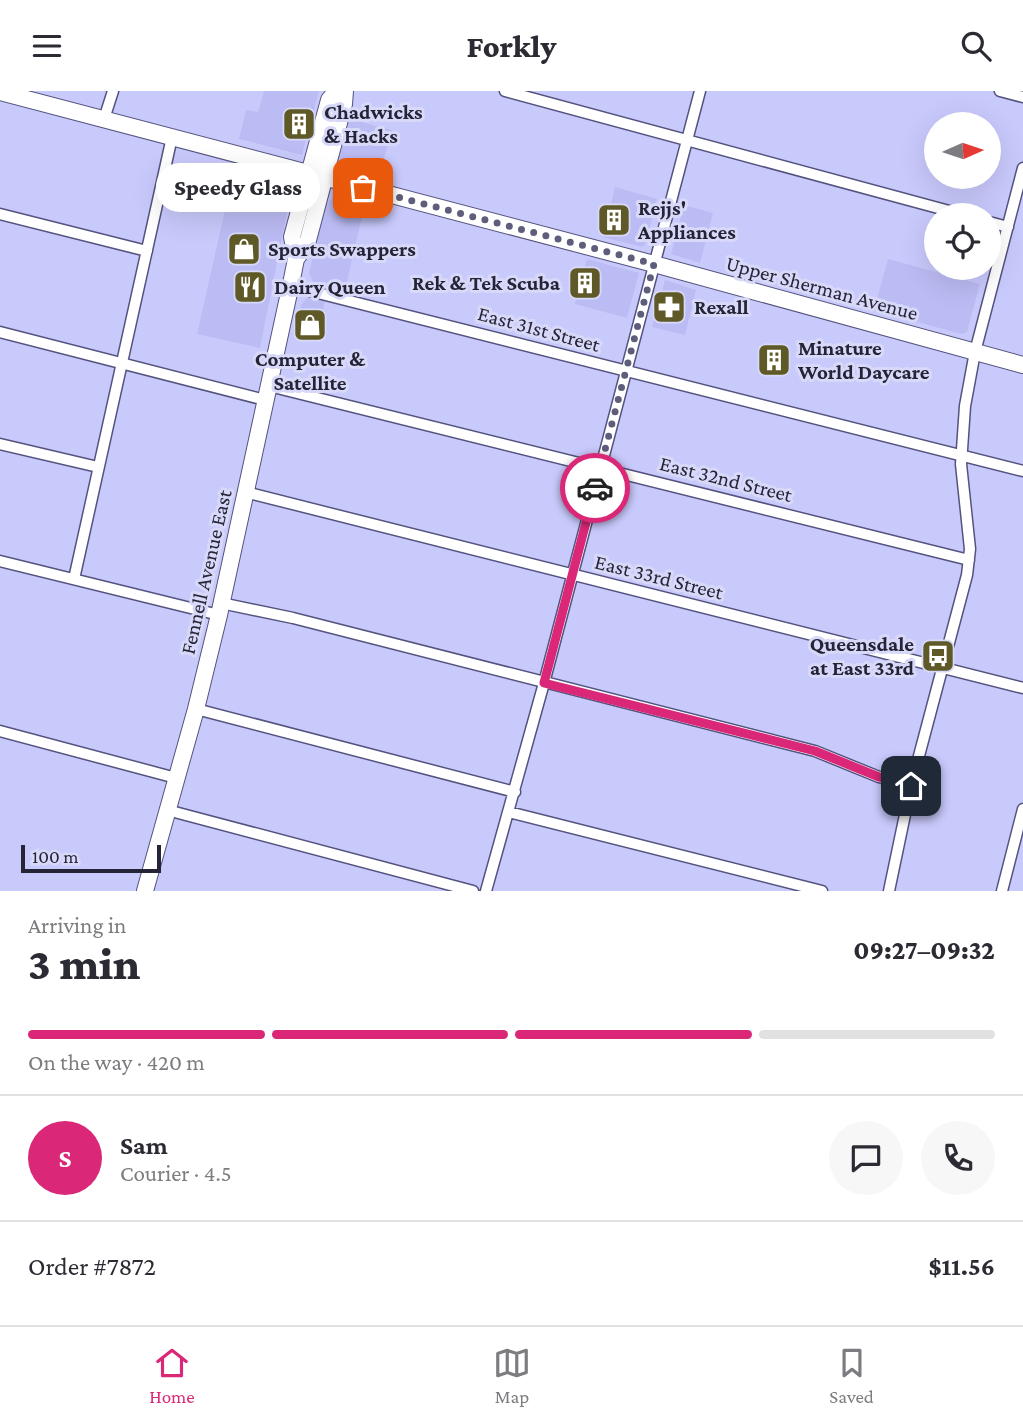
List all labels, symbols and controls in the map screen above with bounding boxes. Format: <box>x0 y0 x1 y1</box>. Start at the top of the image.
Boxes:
icon: menu <box>28 27 66 65</box>
icon: search <box>957 27 995 65</box>
text: Forkly <box>467 28 556 64</box>
place label: Chadwicks & Hacks <box>324 100 423 148</box>
building icon: Chadwicks & Hacks <box>280 105 318 143</box>
north arrow <box>924 112 1001 189</box>
map controls <box>924 112 1001 280</box>
pin <box>333 158 393 218</box>
callout: Speedy Glass <box>156 163 321 213</box>
icon: bag <box>344 169 382 207</box>
text: Speedy Glass <box>174 174 302 200</box>
place label: Rejjs' Appliances <box>637 196 736 244</box>
building icon: Rejjs' Appliances <box>595 201 633 239</box>
button: locate <box>924 203 1001 280</box>
shop icon: Sports Swappers <box>225 230 263 268</box>
place label: Sports Swappers <box>268 237 416 261</box>
street label: Upper Sherman Avenue <box>723 251 921 325</box>
building icon: Rek & Tek Scuba <box>566 264 604 302</box>
restaurant icon: Dairy Queen <box>231 268 269 306</box>
place label: Rek & Tek Scuba <box>412 271 561 295</box>
place label: Dairy Queen <box>274 275 386 299</box>
pharmacy icon: Rexall <box>650 288 688 326</box>
place label: Rexall <box>694 295 749 319</box>
street label: East 31st Street <box>475 301 604 357</box>
shop icon: Computer & Satellite <box>291 306 329 344</box>
place label: Minature World Daycare <box>797 336 930 384</box>
building icon: Minature World Daycare <box>755 341 793 379</box>
place label: Computer & Satellite <box>255 347 366 395</box>
street label: East 32nd Street <box>657 451 796 507</box>
courier <box>560 453 630 523</box>
icon: car <box>576 469 614 507</box>
street label: Fennell Avenue East <box>175 486 237 657</box>
street label: East 33rd Street <box>592 549 727 605</box>
place label: Queensdale at East 33rd <box>810 632 915 680</box>
bus stop icon: Queensdale at East 33rd <box>919 637 957 675</box>
pin <box>881 756 941 816</box>
icon: home <box>892 767 930 805</box>
scale bar <box>21 842 161 874</box>
text: 100 m <box>32 846 79 867</box>
text: Arriving in <box>28 912 126 938</box>
text: 09:27–09:32 <box>853 936 995 965</box>
text: 3 min <box>28 938 140 989</box>
text: On the way · 420 m <box>28 1049 205 1075</box>
button: chat <box>829 1121 903 1195</box>
button: phone <box>921 1121 995 1195</box>
text: Sam <box>120 1131 168 1160</box>
text: S <box>59 1144 72 1173</box>
text: Courier · 4.5 <box>120 1160 232 1186</box>
text: Order #7872 <box>28 1252 156 1281</box>
text: $11.56 <box>928 1252 995 1281</box>
tab: Home <box>149 1344 195 1407</box>
tab: Map <box>493 1344 531 1407</box>
tab: Saved <box>829 1344 874 1407</box>

